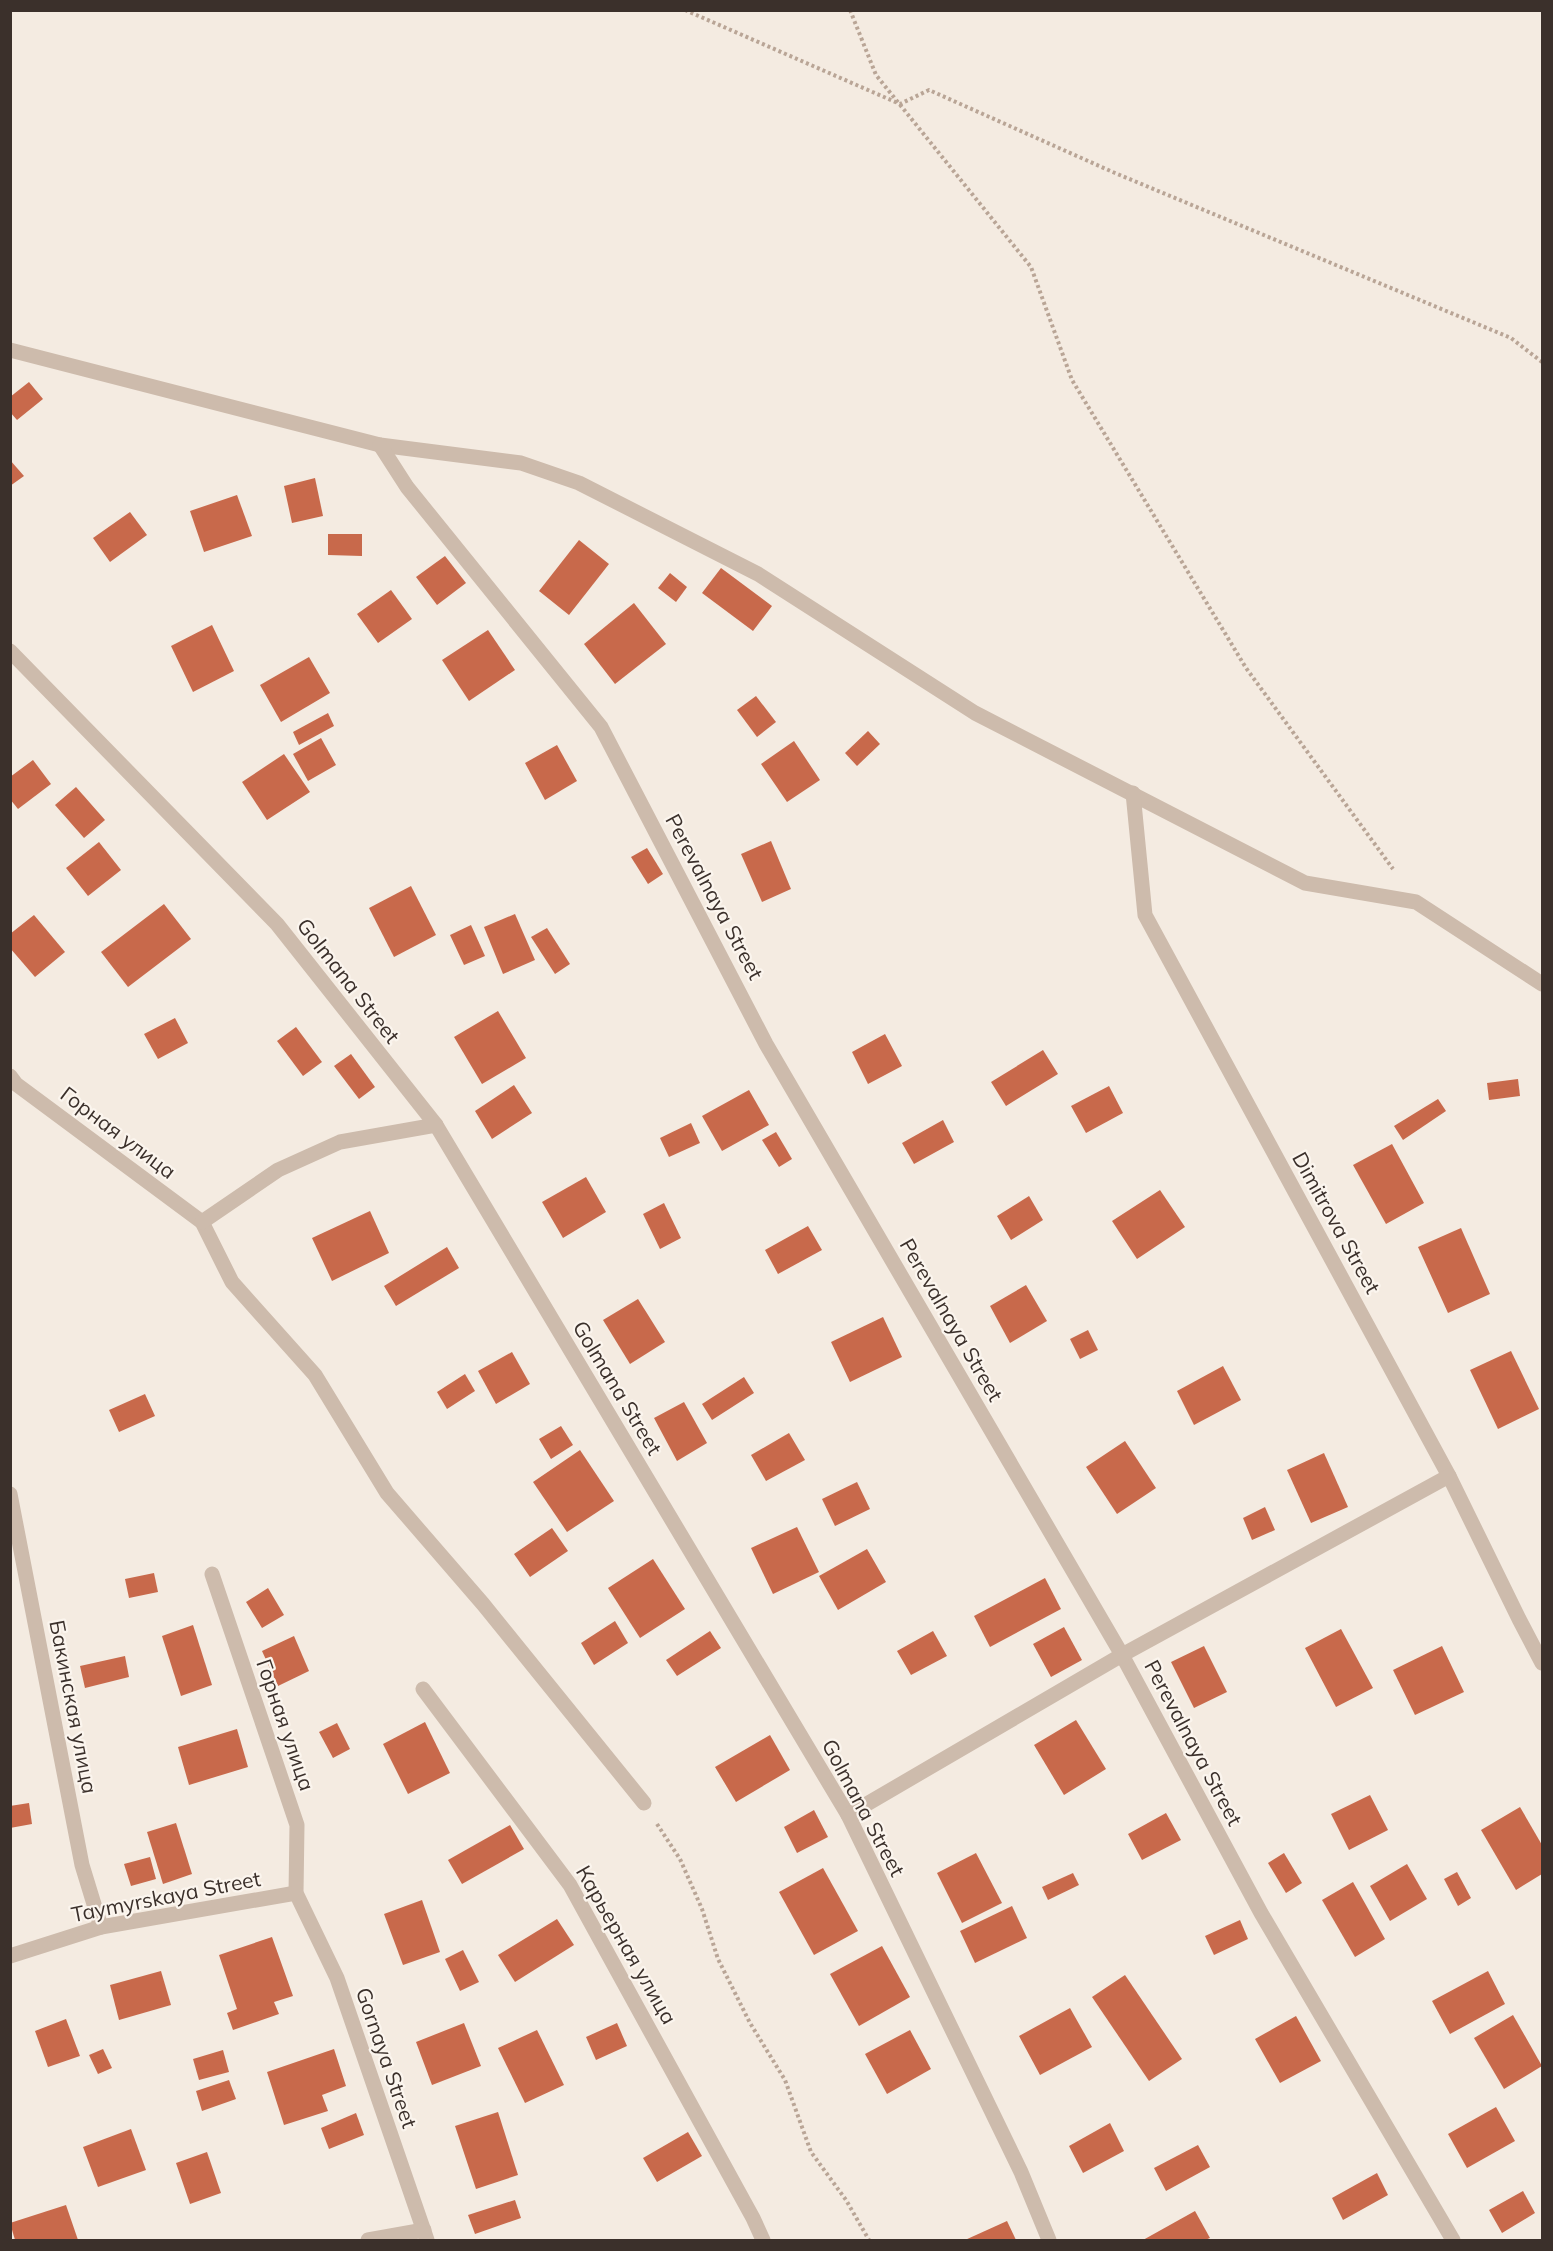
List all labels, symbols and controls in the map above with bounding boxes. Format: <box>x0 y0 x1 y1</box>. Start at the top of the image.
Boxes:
street label: Perevalnaya Street <box>660 809 770 984</box>
street label: Golmana Street <box>292 913 406 1048</box>
street label: Горная улица <box>56 1080 181 1184</box>
street label: Dimitrova Street <box>1287 1147 1387 1298</box>
street label: Perevalnaya Street <box>895 1233 1009 1406</box>
street label: Golmana Street <box>568 1316 668 1459</box>
street label: Бакинская улица <box>44 1618 104 1796</box>
street label: Горная улица <box>251 1655 321 1794</box>
street label: Perevalnaya Street <box>1139 1655 1249 1830</box>
street label: Golmana Street <box>817 1734 911 1881</box>
street label: Карьерная улица <box>571 1861 683 2028</box>
street label: Taymyrskaya Street <box>69 1865 263 1927</box>
street label: Gornaya Street <box>351 1984 423 2131</box>

